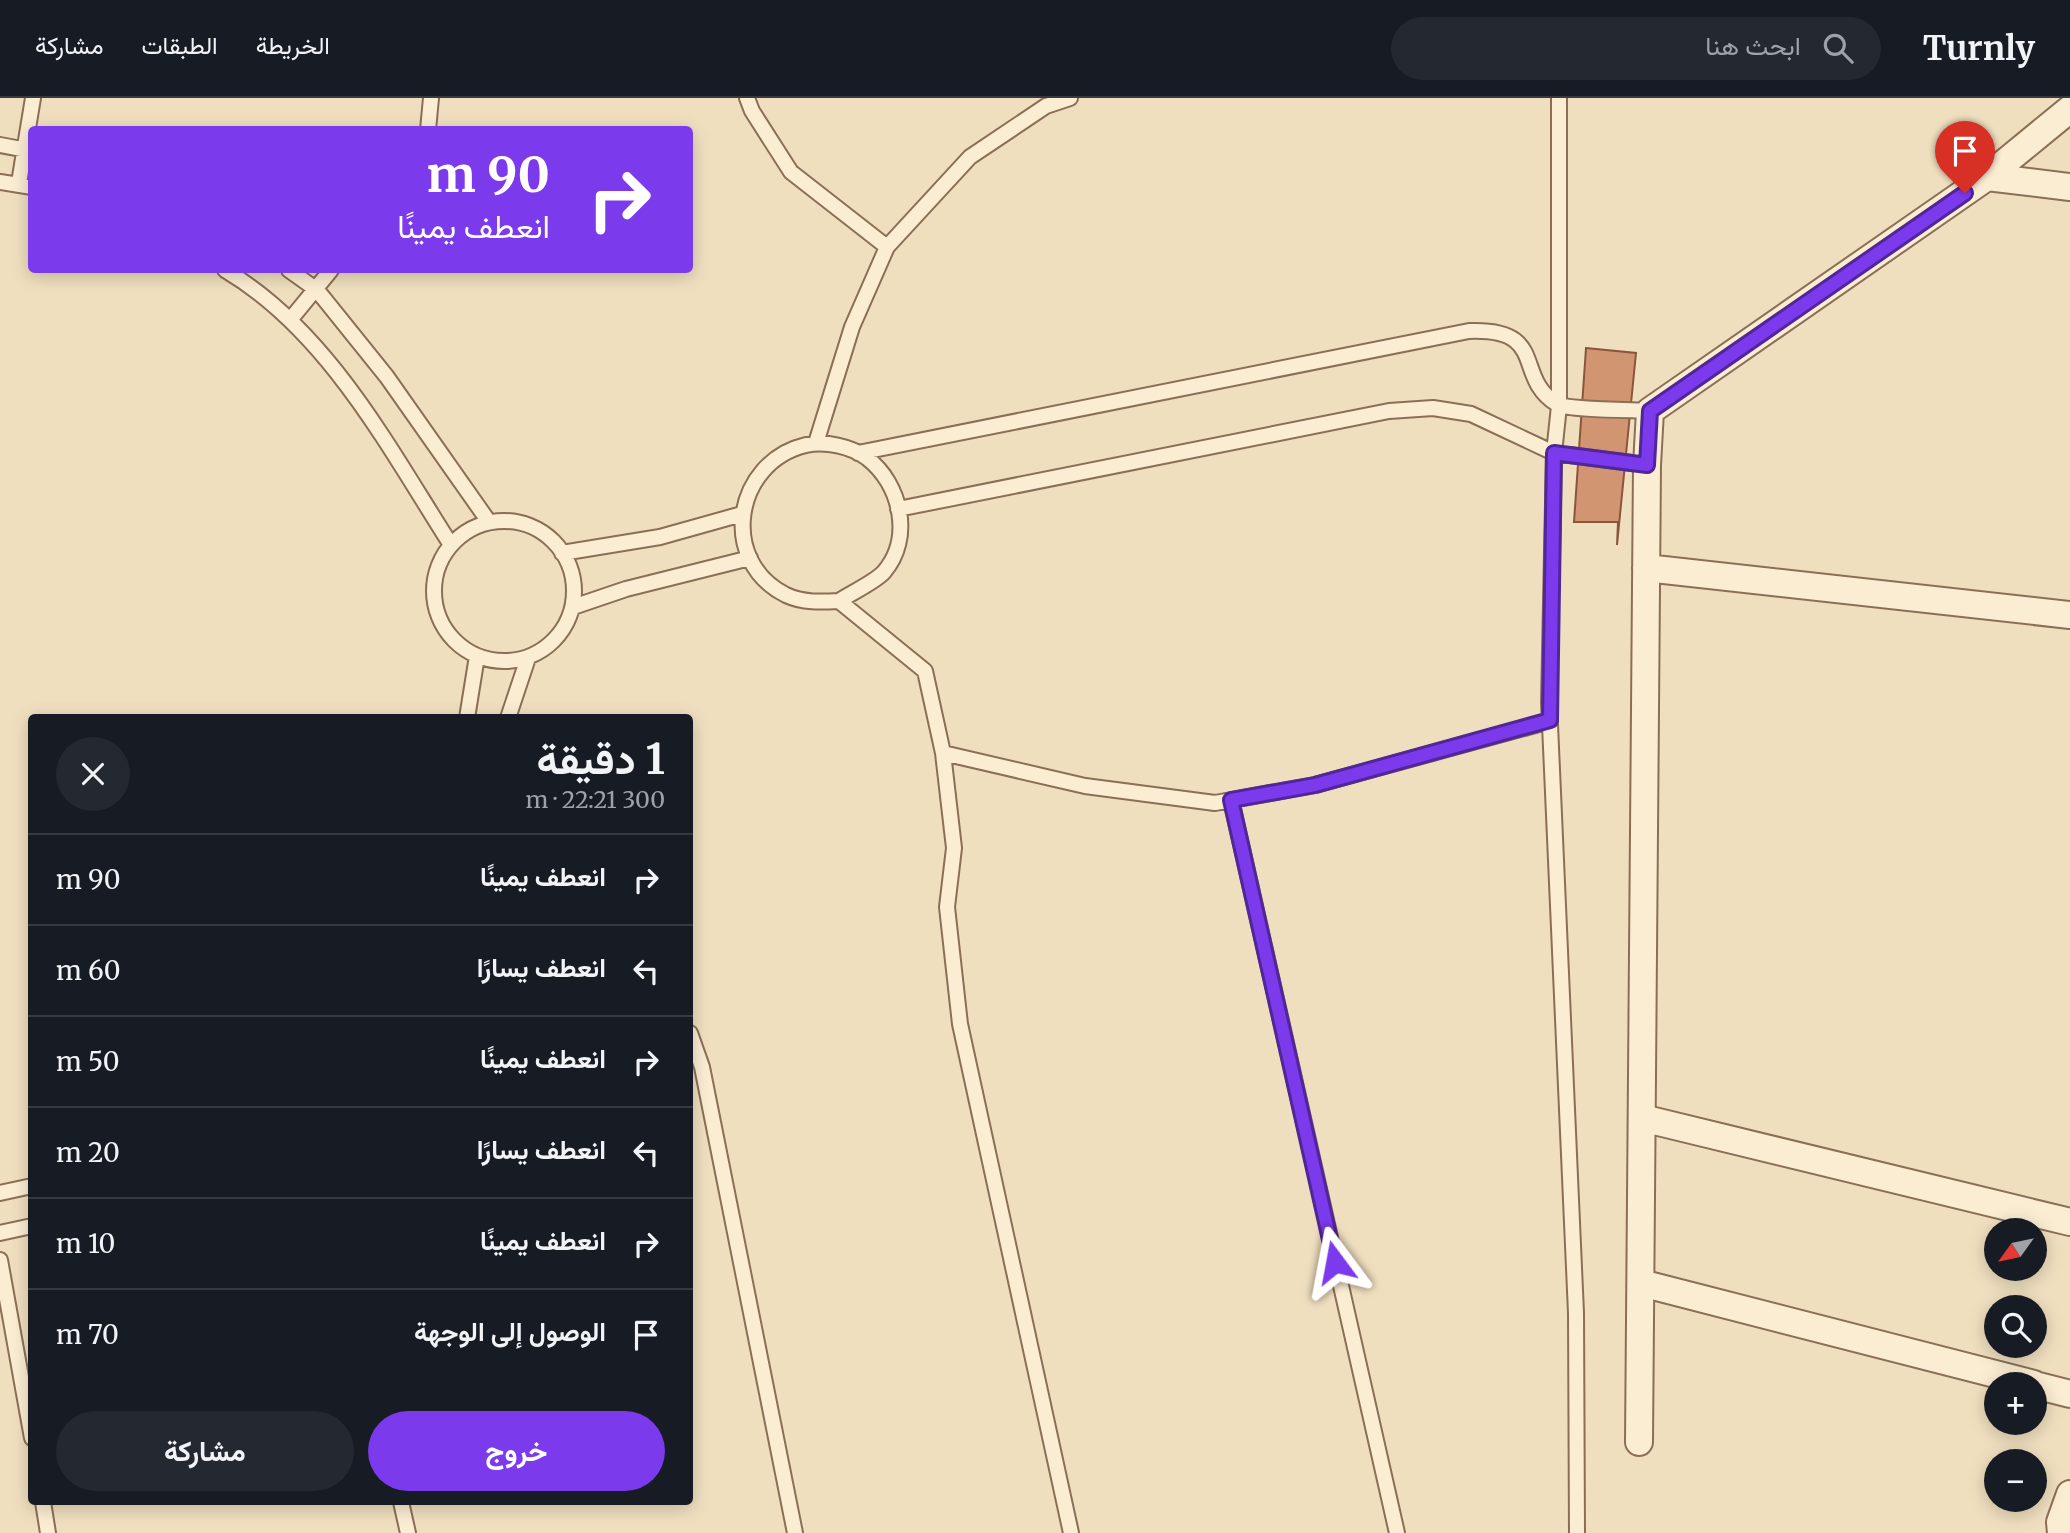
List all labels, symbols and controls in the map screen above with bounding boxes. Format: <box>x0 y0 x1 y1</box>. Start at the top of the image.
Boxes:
search box <box>1391 17 1881 80</box>
text: Turnly <box>1923 28 2035 69</box>
text: ابحث هنا <box>1705 29 1801 62</box>
icon: search <box>1819 29 1857 67</box>
text: مشاركة <box>35 30 103 61</box>
text: الطبقات <box>141 30 218 61</box>
text: الخريطة <box>256 30 330 61</box>
pin <box>1935 121 1995 193</box>
icon: arrive <box>1946 132 1984 170</box>
text: 90 m <box>426 144 550 205</box>
icon: right <box>574 154 665 245</box>
text: انعطف يمينًا <box>397 207 550 247</box>
text: 1 دقيقة <box>537 733 665 785</box>
button: close <box>56 737 130 811</box>
text: 300 m · 22:21 <box>525 785 665 814</box>
text: انعطف يمينًا <box>480 860 606 893</box>
icon: right <box>627 861 665 899</box>
text: 90 m <box>56 863 121 896</box>
text: انعطف يسارًا <box>477 951 606 984</box>
icon: left <box>627 952 665 990</box>
text: 60 m <box>56 954 120 987</box>
text: انعطف يمينًا <box>480 1042 606 1075</box>
icon: right <box>627 1043 665 1081</box>
text: 50 m <box>56 1045 120 1078</box>
text: انعطف يسارًا <box>477 1133 606 1166</box>
icon: left <box>627 1134 665 1172</box>
text: 20 m <box>56 1136 120 1169</box>
north arrow <box>1984 1218 2048 1281</box>
map controls <box>1984 1218 2047 1512</box>
text: انعطف يمينًا <box>480 1224 606 1257</box>
icon: right <box>627 1225 665 1263</box>
position arrow <box>1298 1225 1372 1299</box>
text: 10 m <box>56 1227 115 1260</box>
button: search <box>1984 1295 2047 1358</box>
text: الوصول إلى الوجهة <box>414 1315 606 1348</box>
icon: arrive <box>627 1316 665 1354</box>
text: 70 m <box>56 1318 119 1351</box>
button: + <box>1984 1372 2047 1435</box>
button: مشاركة <box>56 1411 354 1491</box>
button: خروج <box>368 1411 665 1491</box>
button: − <box>1984 1449 2047 1512</box>

